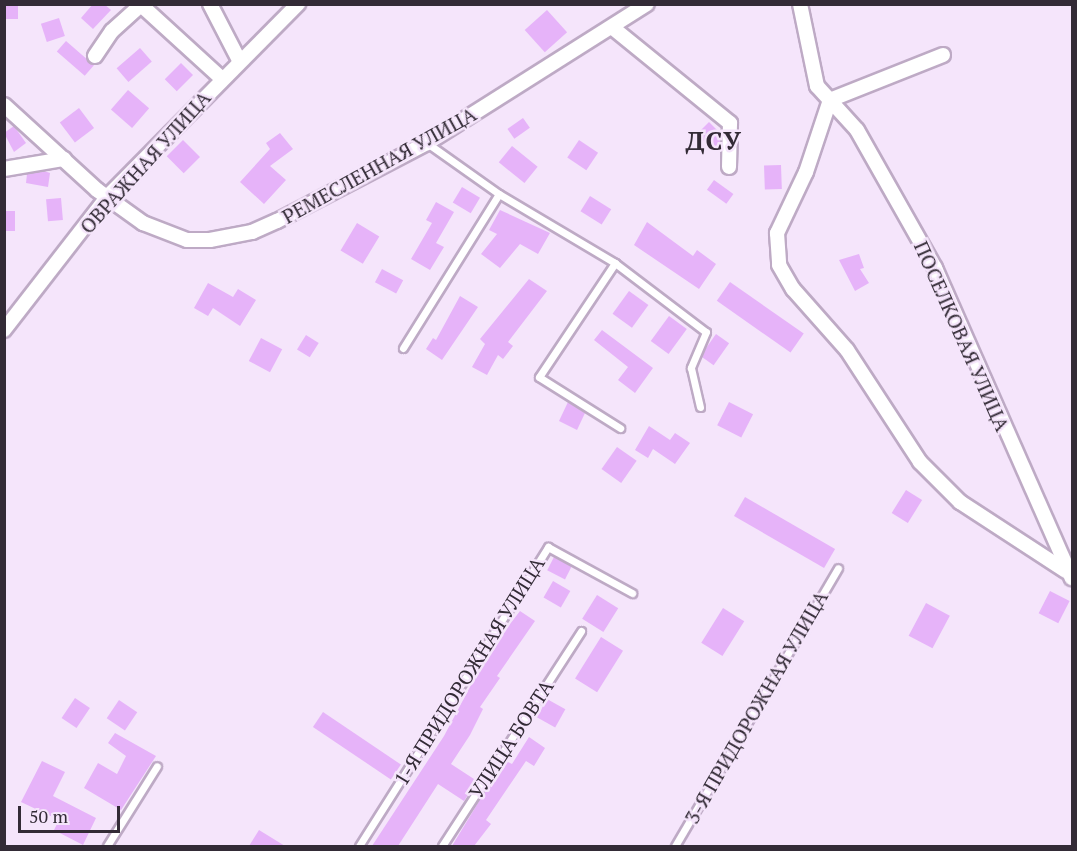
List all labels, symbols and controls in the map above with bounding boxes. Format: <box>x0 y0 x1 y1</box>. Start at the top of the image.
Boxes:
street label: ОВРАЖНАЯ УЛИЦА <box>74 86 216 238</box>
street label: РЕМЕСЛЕННАЯ УЛИЦА <box>278 102 480 228</box>
district label: ДСУ <box>685 125 743 157</box>
street label: ПОСЕЛКОВАЯ УЛИЦА <box>909 237 1015 435</box>
street label: 1-Я ПРИДОРОЖНАЯ УЛИЦА <box>389 552 549 790</box>
street label: 3-Я ПРИДОРОЖНАЯ УЛИЦА <box>679 586 833 828</box>
street label: УЛИЦА БОВТА <box>464 675 558 803</box>
scale bar <box>21 794 123 832</box>
text: 50 m <box>29 804 68 828</box>

